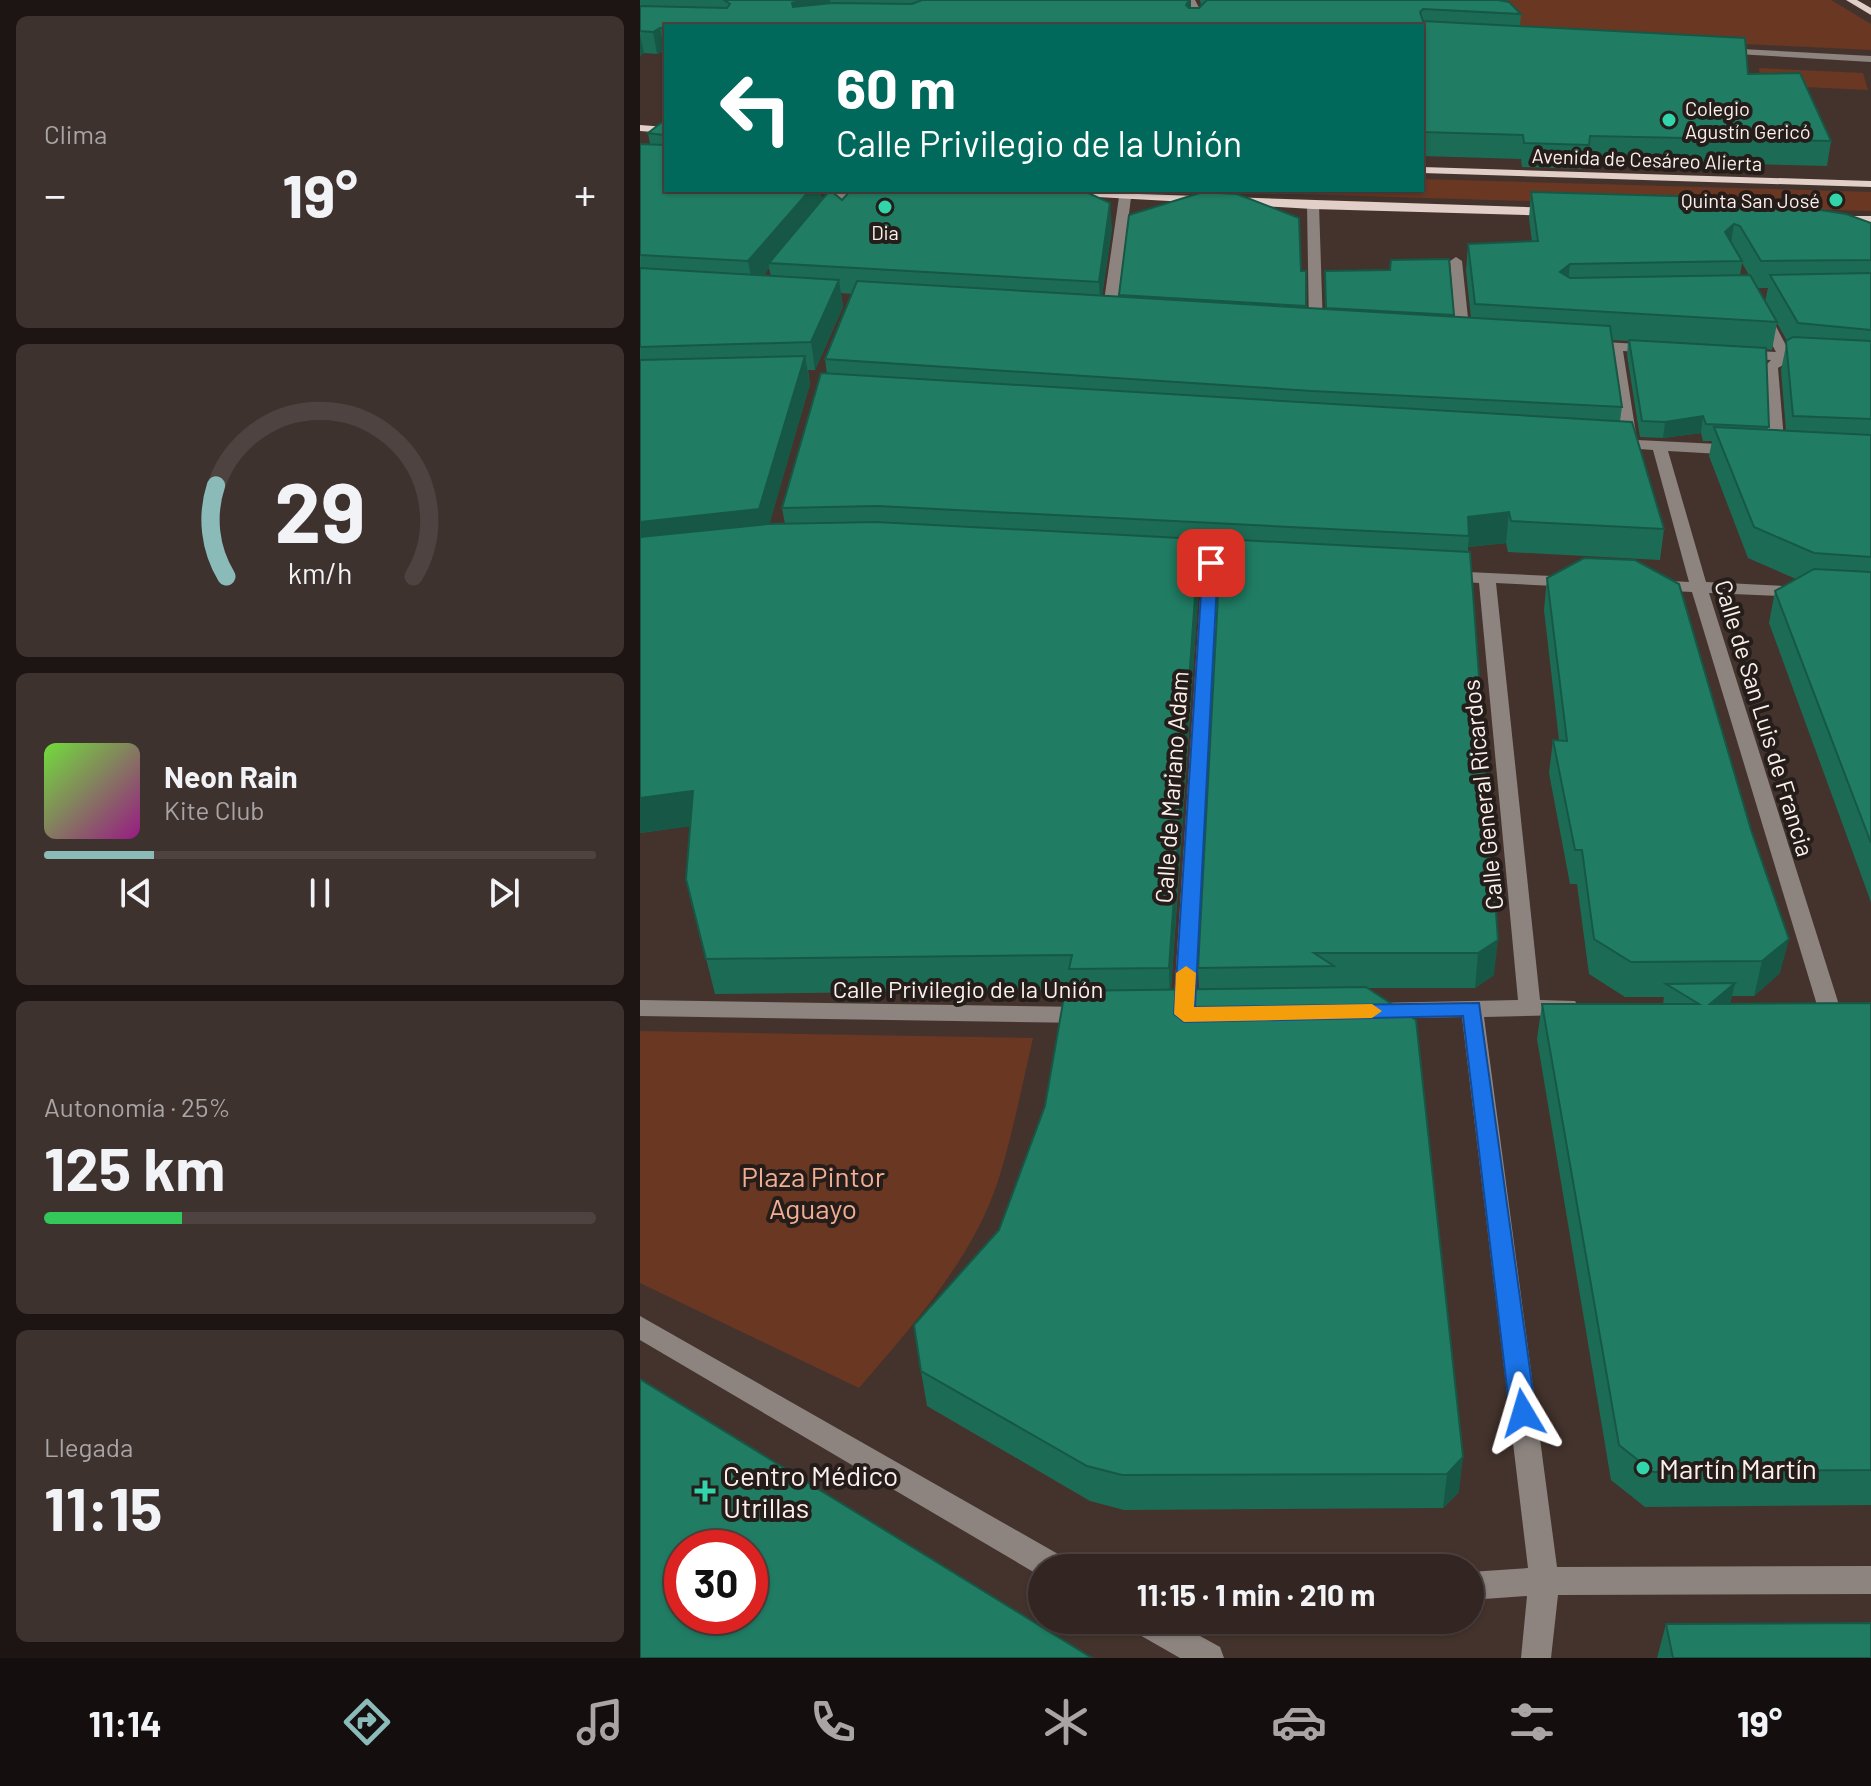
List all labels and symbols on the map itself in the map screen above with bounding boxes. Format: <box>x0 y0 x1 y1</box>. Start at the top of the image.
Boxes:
place label: Colegio Agustín Gericó <box>1685 96 1810 143</box>
marker: Colegio Agustín Gericó <box>1660 111 1678 129</box>
street label: Avenida de Cesáreo Alierta <box>1531 143 1763 175</box>
place label: Quinta San José <box>1681 188 1820 212</box>
marker: Quinta San José <box>1827 191 1845 209</box>
marker: Dia <box>876 198 894 216</box>
place label: Dia <box>871 220 899 244</box>
pin <box>1177 529 1245 597</box>
street label: Calle de San Luis de Francia <box>1709 576 1821 860</box>
street label: Calle de Mariano Adam <box>1148 670 1194 904</box>
street label: Calle General Ricardos <box>1455 678 1509 912</box>
street label: Calle Privilegio de la Unión <box>833 974 1103 1003</box>
park label: Plaza Pintor Aguayo <box>741 1159 885 1225</box>
position arrow <box>1481 1371 1565 1455</box>
place label: Martín Martín <box>1659 1451 1817 1485</box>
place label: Centro Médico Utrillas <box>723 1458 898 1524</box>
marker: Martín Martín <box>1634 1459 1652 1477</box>
marker: Centro Médico Utrillas <box>694 1480 716 1502</box>
speed limit sign: 30 <box>664 1530 768 1634</box>

